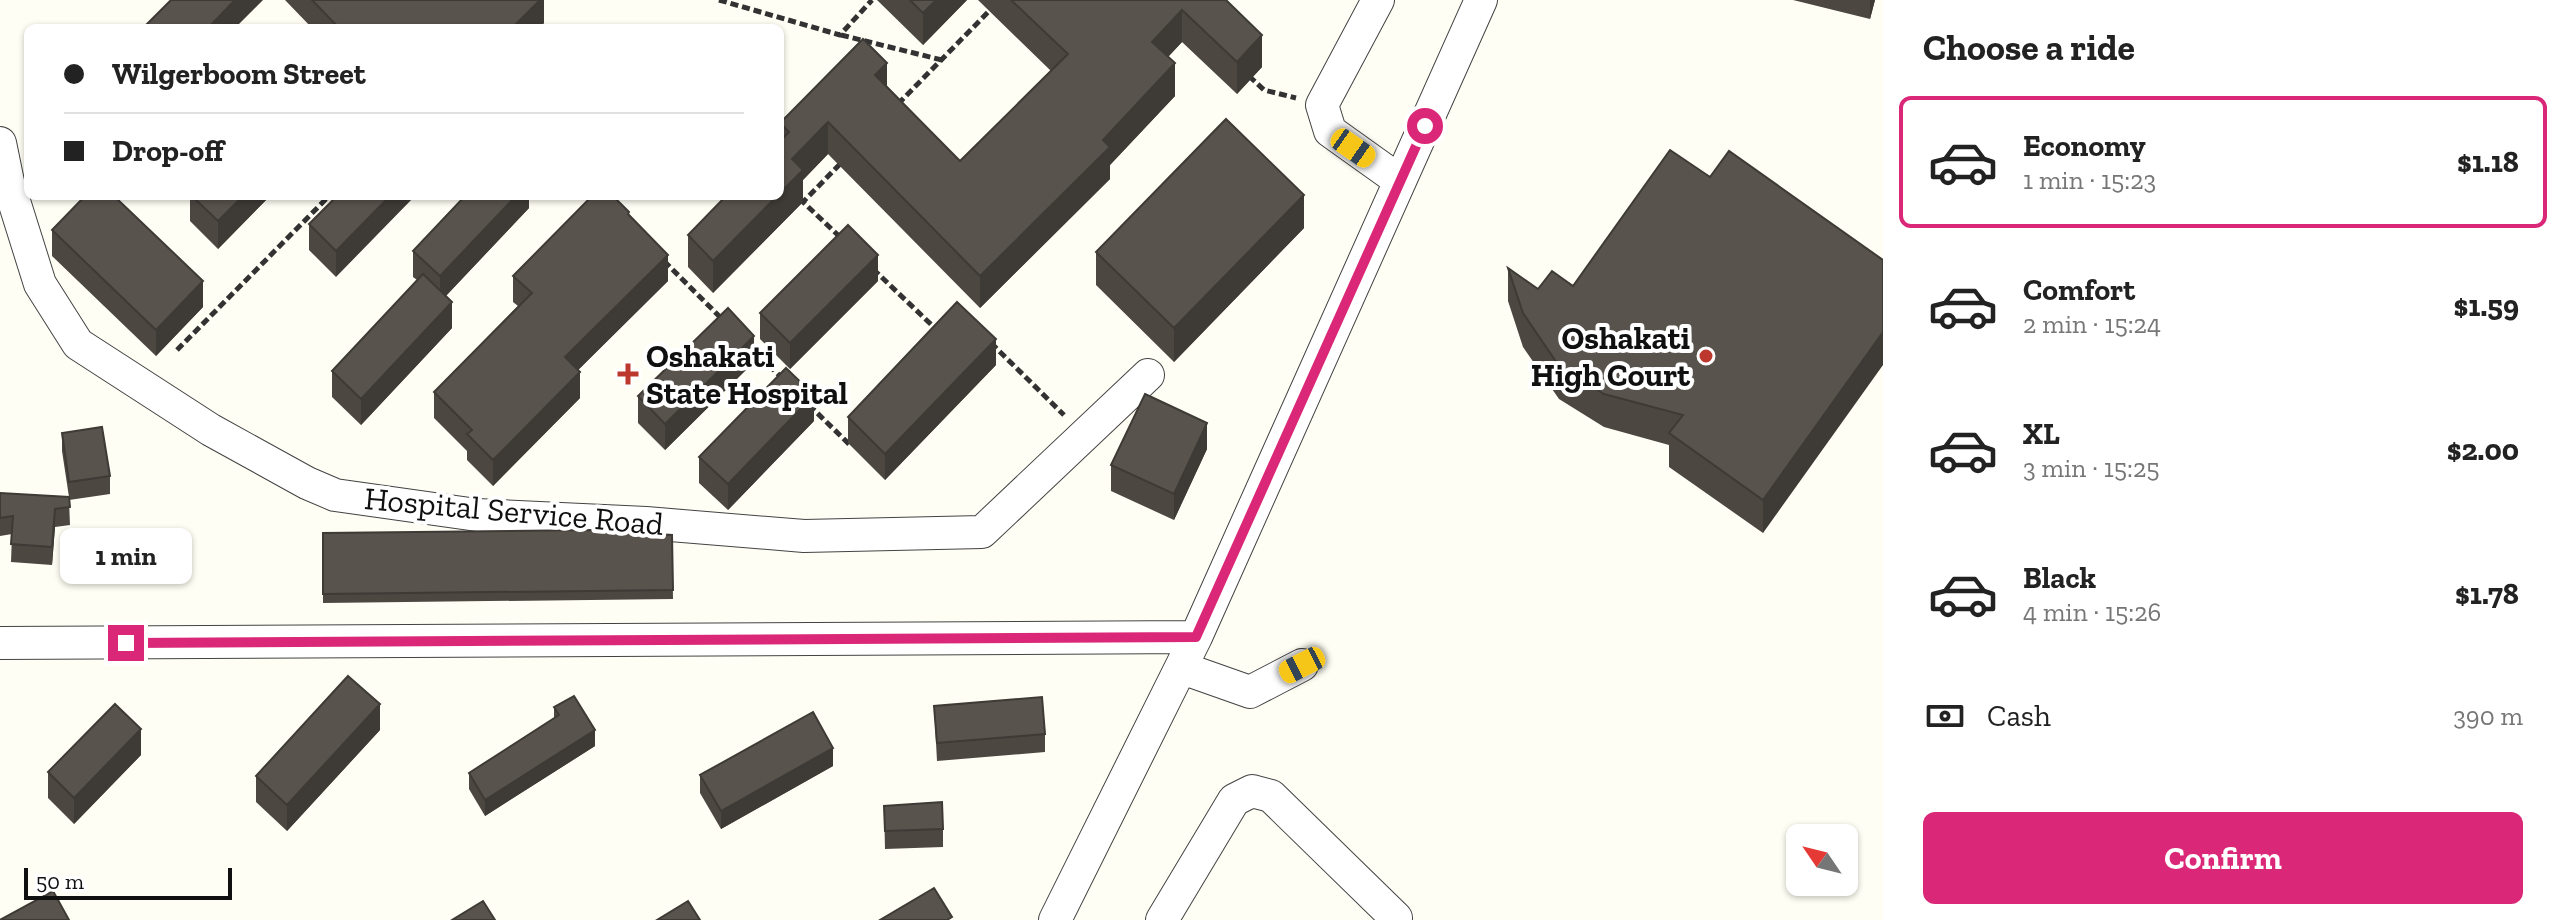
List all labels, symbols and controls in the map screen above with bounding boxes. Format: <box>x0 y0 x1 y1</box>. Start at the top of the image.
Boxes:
text: Choose a ride <box>1923 26 2135 69</box>
text: Wilgerboom Street <box>112 56 366 92</box>
route start <box>1407 108 1443 144</box>
car <box>1326 124 1380 172</box>
icon: car <box>1927 126 1999 198</box>
text: Economy <box>2023 128 2146 164</box>
text: Drop-off <box>112 133 224 169</box>
text: $1.18 <box>2457 144 2519 180</box>
text: 1 min · 15:23 <box>2023 164 2156 196</box>
icon: car <box>1927 270 1999 342</box>
text: Comfort <box>2023 272 2135 308</box>
text: $1.59 <box>2454 288 2519 324</box>
text: 2 min · 15:24 <box>2023 308 2161 340</box>
place label: Oshakati High Court <box>1531 319 1690 394</box>
place label: Oshakati State Hospital <box>646 337 848 412</box>
marker: Oshakati High Court <box>1697 347 1715 365</box>
marker: Oshakati State Hospital <box>617 363 639 385</box>
icon: car <box>1927 414 1999 486</box>
text: XL <box>2023 416 2060 452</box>
text: $2.00 <box>2447 432 2519 468</box>
text: 3 min · 15:25 <box>2023 452 2160 484</box>
street label: Hospital Service Road <box>363 479 666 543</box>
callout: 1 min <box>60 527 192 583</box>
text: 1 min <box>95 540 157 572</box>
icon: car <box>1927 558 1999 630</box>
text: Black <box>2023 560 2096 596</box>
text: $1.78 <box>2455 576 2519 612</box>
text: 4 min · 15:26 <box>2023 596 2161 628</box>
route end <box>108 625 144 661</box>
car <box>1275 643 1329 687</box>
icon: cash <box>1923 694 1967 738</box>
text: Cash <box>1987 698 2051 734</box>
text: 390 m <box>2453 700 2523 732</box>
button: Confirm <box>1923 812 2523 904</box>
north arrow <box>1786 824 1858 896</box>
map controls <box>1786 824 1858 896</box>
scale bar <box>24 864 232 900</box>
text: 50 m <box>36 868 84 895</box>

